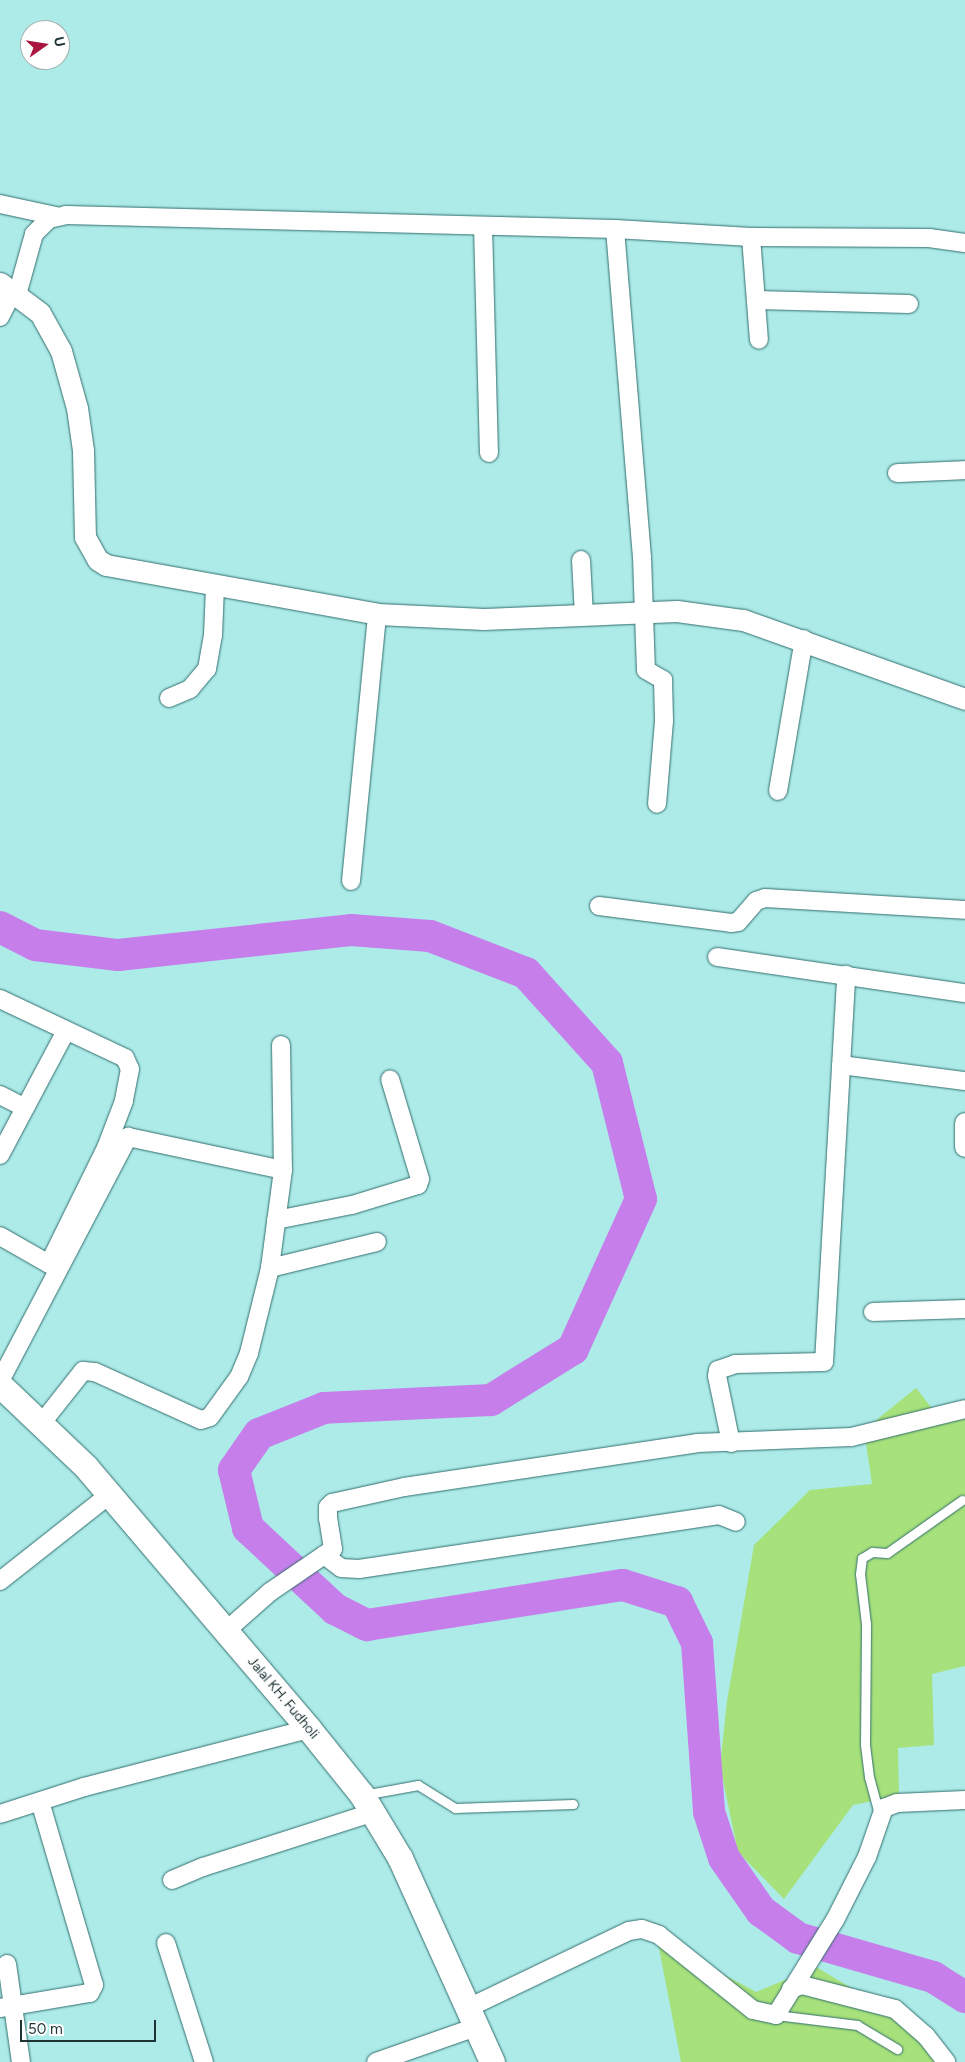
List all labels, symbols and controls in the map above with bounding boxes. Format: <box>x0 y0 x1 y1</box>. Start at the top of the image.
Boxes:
north arrow <box>20 20 70 70</box>
text: U <box>50 35 69 48</box>
street label: Jalal KH. Fudholi <box>244 1653 322 1743</box>
scale bar <box>22 2010 159 2042</box>
text: 50 m <box>28 2020 63 2038</box>

